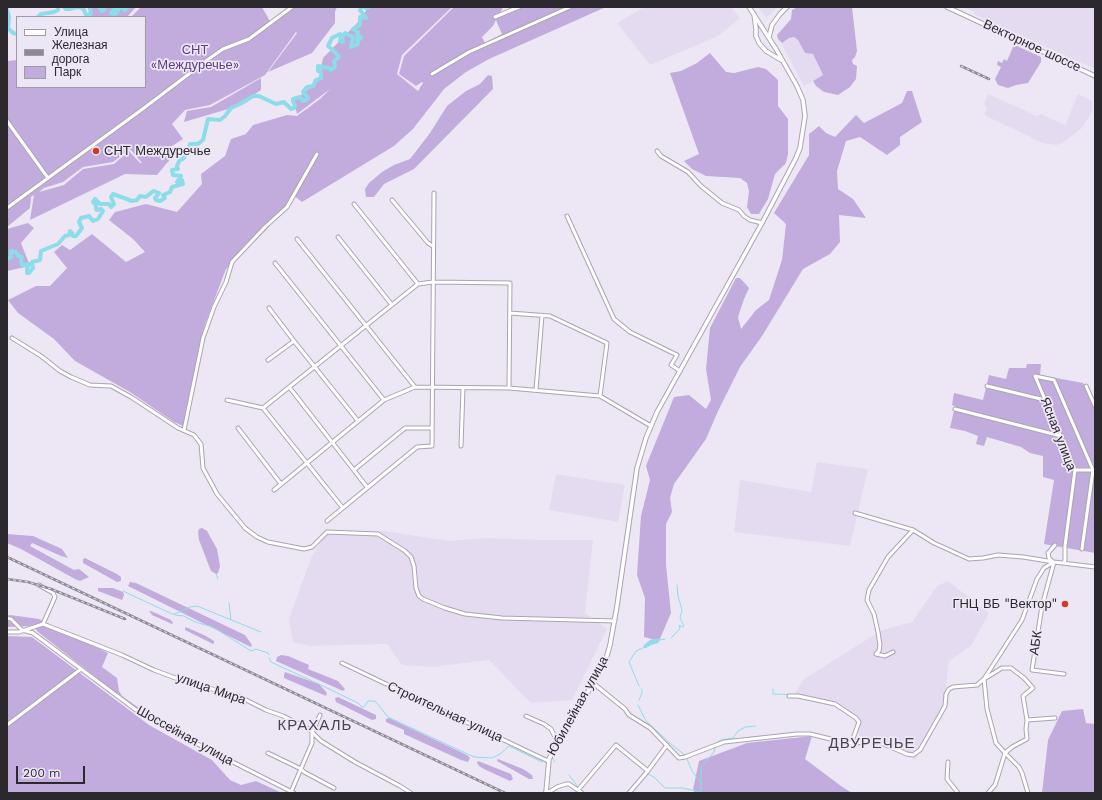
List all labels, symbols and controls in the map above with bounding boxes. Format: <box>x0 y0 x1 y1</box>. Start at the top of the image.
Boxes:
legend <box>16 16 146 88</box>
street label: Векторное шоссе <box>981 17 1083 75</box>
text: Улица <box>54 25 88 39</box>
text: Железная дорога <box>52 38 108 66</box>
park label: СНТ «Междуречье» <box>151 42 239 73</box>
text: Парк <box>54 65 81 79</box>
place label: СНТ Междуречье <box>104 143 211 159</box>
marker: СНТ Междуречье <box>91 146 101 156</box>
street label: Ясная улица <box>1037 395 1079 473</box>
place label: ГНЦ ВБ "Вектор" <box>952 596 1057 612</box>
marker: ГНЦ ВБ "Вектор" <box>1060 599 1070 609</box>
street label: АБК <box>1027 630 1045 656</box>
street label: Юбилейная улица <box>544 653 612 759</box>
street label: улица Мира <box>174 670 248 708</box>
street label: Строительная улица <box>385 678 505 746</box>
street label: Шоссейная улица <box>134 703 236 769</box>
district label: КРАХАЛЬ <box>278 717 352 735</box>
district label: ДВУРЕЧЬЕ <box>828 735 916 753</box>
scale bar <box>18 758 87 784</box>
text: 200 m <box>23 766 60 780</box>

